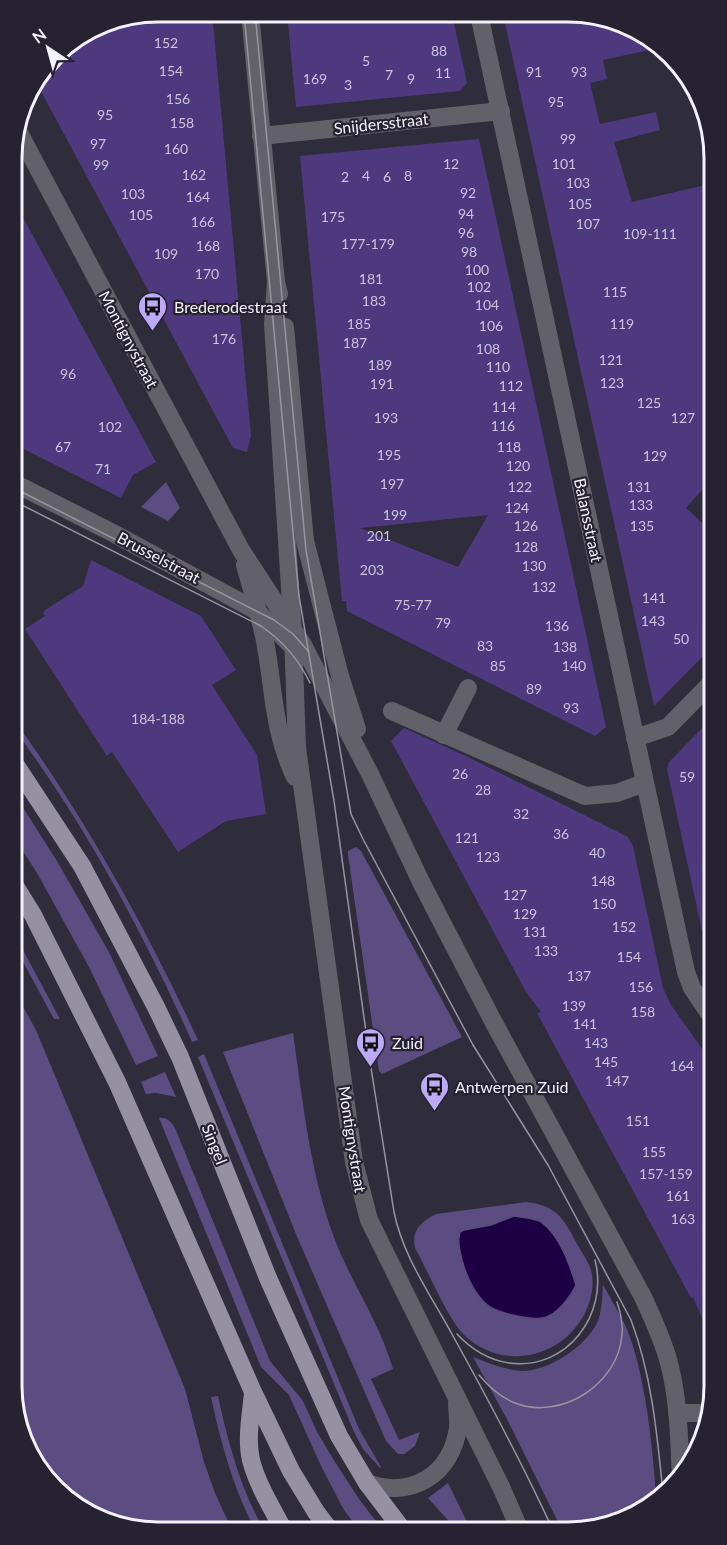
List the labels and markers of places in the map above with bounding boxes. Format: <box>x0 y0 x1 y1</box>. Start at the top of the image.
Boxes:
bus stop icon: Brederodestraat <box>137 290 169 332</box>
place label: Brederodestraat <box>174 297 288 316</box>
bus stop icon: Zuid <box>355 1026 387 1068</box>
place label: Zuid <box>392 1033 423 1052</box>
bus stop icon: Antwerpen Zuid <box>418 1070 450 1112</box>
place label: Antwerpen Zuid <box>455 1077 569 1096</box>

